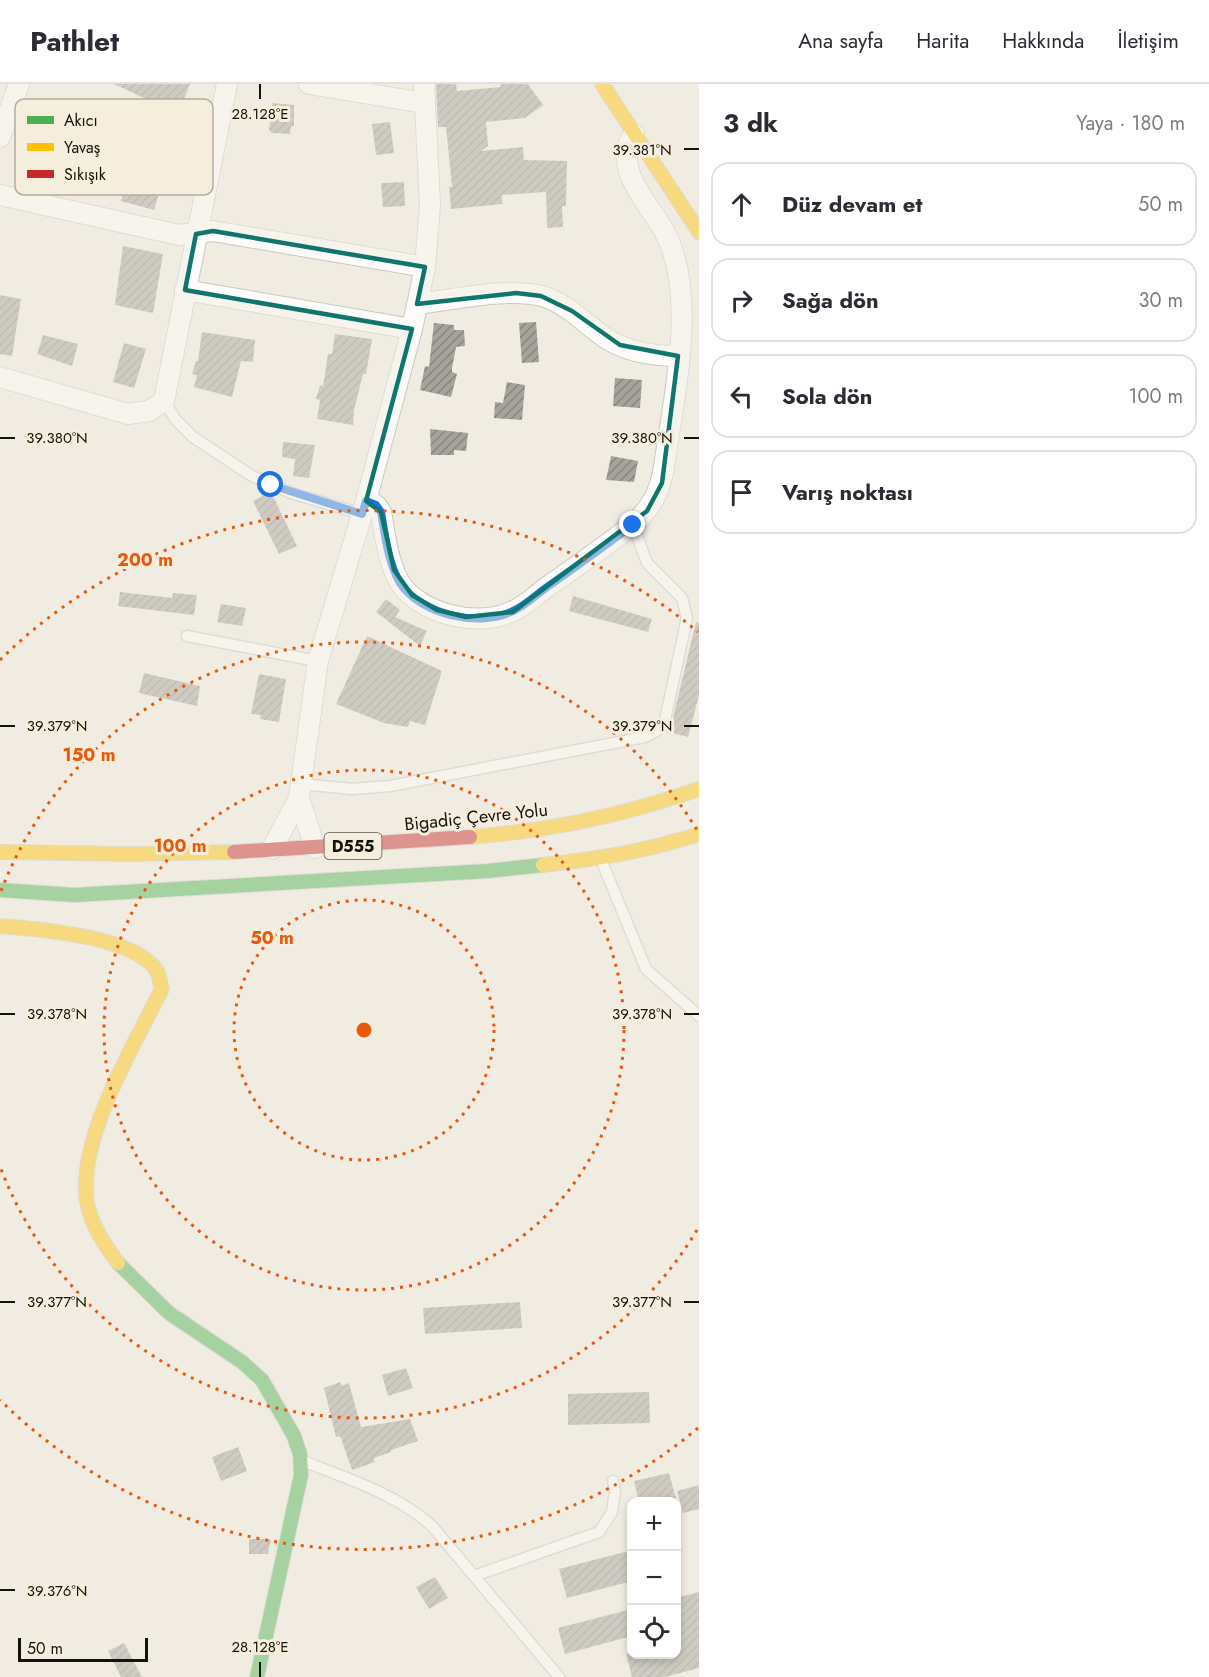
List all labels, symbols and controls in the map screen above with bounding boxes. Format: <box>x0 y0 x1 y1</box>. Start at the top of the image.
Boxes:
text: Pathlet <box>30 21 119 62</box>
text: Ana sayfa <box>798 26 883 56</box>
text: Harita <box>916 26 969 56</box>
text: Hakkında <box>1002 26 1084 56</box>
text: İletişim <box>1117 26 1179 56</box>
legend <box>15 99 213 195</box>
text: 28.128°E <box>232 103 288 125</box>
text: 3 dk <box>723 104 778 142</box>
text: Akıcı <box>64 109 98 132</box>
text: Yaya · 180 m <box>1076 109 1185 138</box>
text: Yavaş <box>64 136 100 159</box>
text: 39.381°N <box>612 139 672 161</box>
text: Sıkışık <box>64 163 107 186</box>
icon: ahead <box>725 188 758 221</box>
text: Düz devam et <box>782 188 922 220</box>
text: 50 m <box>1138 190 1183 219</box>
icon: right <box>725 284 758 317</box>
text: Sağa dön <box>782 284 879 316</box>
text: 30 m <box>1138 286 1183 315</box>
icon: left <box>725 380 758 413</box>
text: Sola dön <box>782 380 872 412</box>
text: 100 m <box>1128 382 1183 411</box>
text: 39.380°N <box>26 427 88 449</box>
text: 39.380°N <box>611 427 673 449</box>
route start <box>257 471 283 497</box>
icon: arrive <box>725 476 758 509</box>
text: Varış noktası <box>782 476 913 508</box>
route end <box>619 511 645 537</box>
text: 200 m <box>117 547 173 573</box>
text: 39.379°N <box>27 715 87 737</box>
text: 39.379°N <box>612 715 672 737</box>
text: 150 m <box>63 742 115 768</box>
street label: Bigadiç Çevre Yolu <box>403 797 549 837</box>
text: 100 m <box>153 833 207 859</box>
road number: D555 <box>324 833 382 859</box>
text: 50 m <box>250 925 294 951</box>
text: 39.378°N <box>27 1003 87 1025</box>
text: 39.378°N <box>612 1003 672 1025</box>
centre of rings <box>354 1020 374 1040</box>
text: 39.377°N <box>27 1291 87 1313</box>
text: 39.377°N <box>612 1291 672 1313</box>
map controls <box>627 1497 681 1659</box>
button: + <box>627 1497 681 1551</box>
button: − <box>627 1551 681 1605</box>
text: 39.376°N <box>27 1580 87 1602</box>
button: locate <box>627 1605 681 1659</box>
scale bar <box>18 1635 148 1662</box>
text: 28.128°E <box>232 1636 288 1658</box>
text: 50 m <box>27 1637 63 1660</box>

